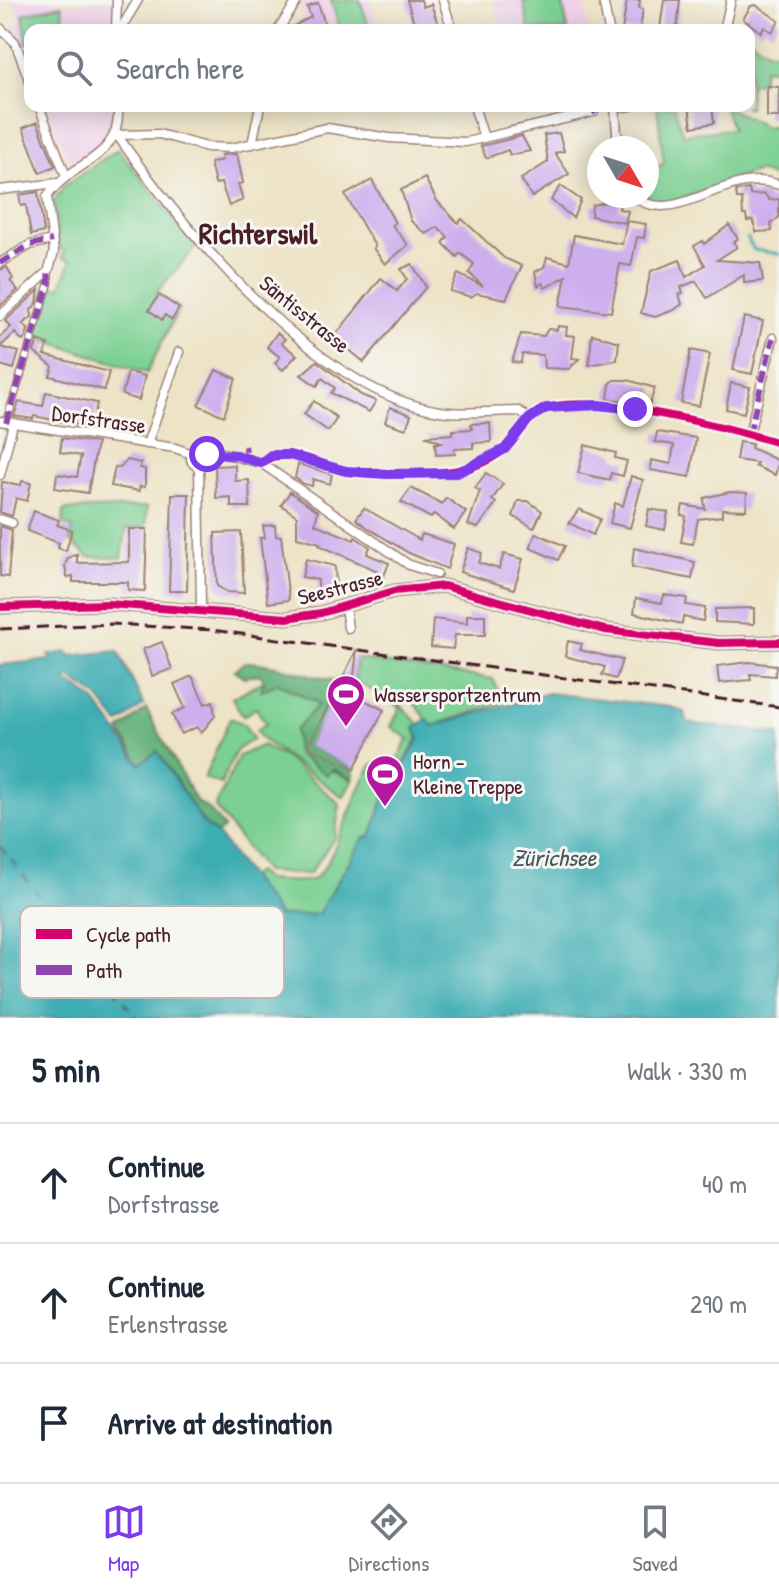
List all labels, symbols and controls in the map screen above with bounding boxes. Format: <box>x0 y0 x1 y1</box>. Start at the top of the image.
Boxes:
search box <box>24 24 755 112</box>
icon: search <box>52 46 96 90</box>
text: Search here <box>116 48 244 88</box>
north arrow <box>587 136 659 208</box>
district label: Richterswil <box>199 213 318 253</box>
street label: Säntisstrasse <box>253 268 357 360</box>
route end <box>617 391 653 427</box>
street label: Dorfstrasse <box>50 398 148 440</box>
route start <box>189 436 225 472</box>
street label: Seestrasse <box>294 562 386 612</box>
sports icon: Wassersportzentrum <box>325 673 367 728</box>
place label: Wassersportzentrum <box>374 679 541 709</box>
place label: Horn - Kleine Treppe <box>413 746 523 801</box>
sports icon: Horn - Kleine Treppe <box>364 753 406 808</box>
water label: Zürichsee <box>512 841 598 873</box>
legend <box>20 906 284 998</box>
text: Cycle path <box>86 919 170 949</box>
text: Path <box>86 955 122 985</box>
text: 5 min <box>32 1047 100 1093</box>
text: Walk · 330 m <box>627 1053 747 1088</box>
text: Continue <box>108 1146 205 1186</box>
icon: ahead <box>32 1161 76 1205</box>
text: 40 m <box>702 1166 747 1201</box>
text: Dorfstrasse <box>108 1186 220 1221</box>
text: Continue <box>108 1266 205 1306</box>
icon: ahead <box>32 1281 76 1325</box>
text: 290 m <box>690 1286 747 1321</box>
text: Erlenstrasse <box>108 1306 228 1341</box>
icon: arrive <box>32 1401 76 1445</box>
text: Arrive at destination <box>108 1403 333 1443</box>
tab: Map <box>102 1500 146 1578</box>
tab: Directions <box>349 1500 430 1578</box>
tab: Saved <box>633 1500 677 1578</box>

